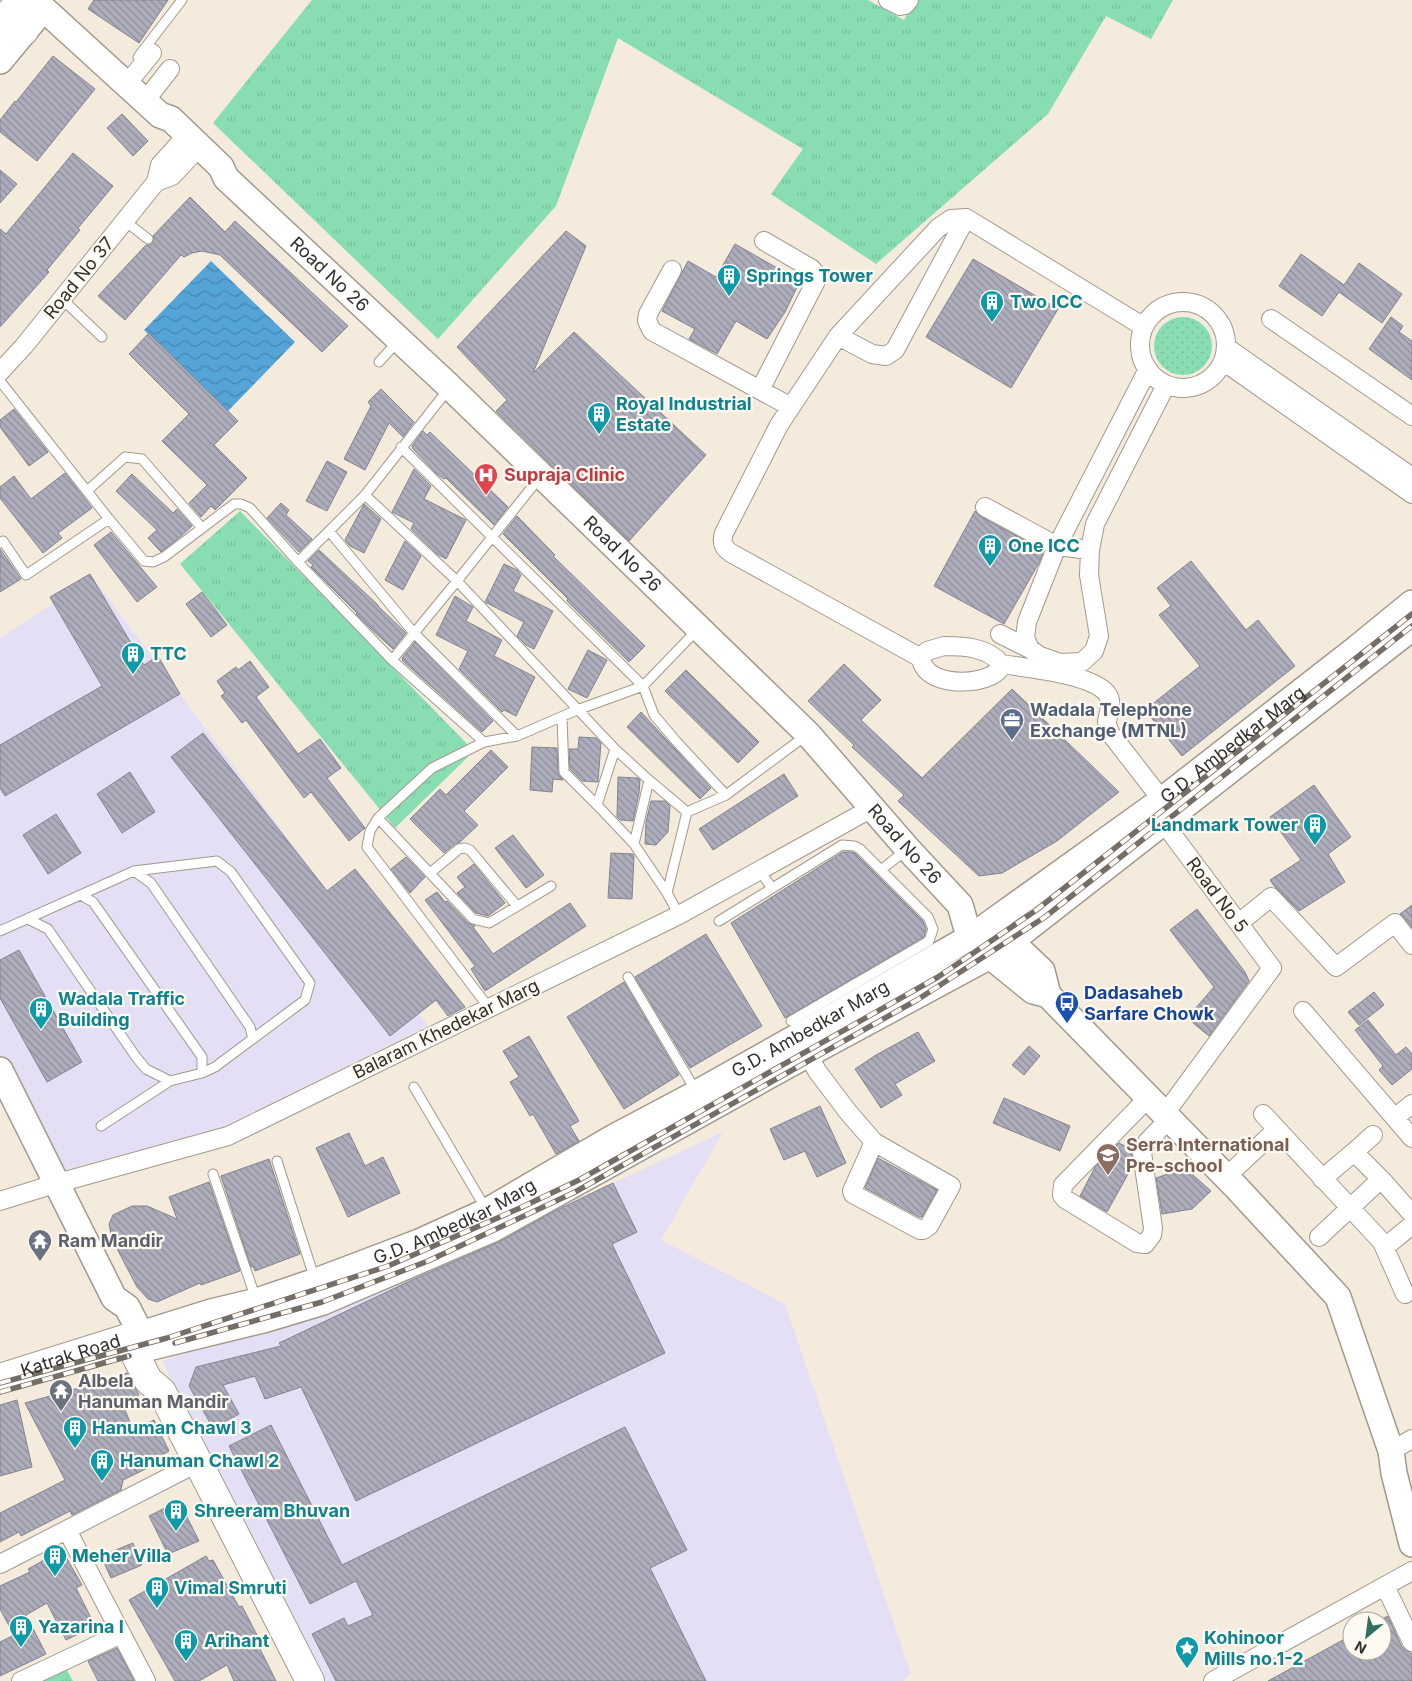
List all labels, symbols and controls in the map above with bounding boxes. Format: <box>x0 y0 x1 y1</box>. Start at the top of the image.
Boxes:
street label: Road No 26 <box>286 232 373 316</box>
street label: Road No 37 <box>39 233 118 323</box>
building icon: Springs Tower <box>716 263 742 297</box>
place label: Springs Tower <box>746 265 873 286</box>
building icon: Two ICC <box>979 289 1005 323</box>
place label: Two ICC <box>1010 291 1083 312</box>
place label: Royal Industrial Estate <box>616 393 752 435</box>
building icon: Royal Industrial Estate <box>586 401 612 435</box>
hospital icon: Supraja Clinic <box>473 462 499 496</box>
place label: Supraja Clinic <box>504 464 625 485</box>
street label: Road No 26 <box>579 511 666 596</box>
building icon: One ICC <box>977 533 1003 567</box>
place label: One ICC <box>1008 535 1080 556</box>
building icon: TTC <box>120 641 146 675</box>
place label: TTC <box>150 643 187 664</box>
street label: G.D. Ambedkar Marg <box>1156 682 1309 807</box>
place label: Wadala Telephone Exchange (MTNL) <box>1030 699 1192 741</box>
office icon: Wadala Telephone Exchange (MTNL) <box>999 707 1025 741</box>
street label: Road No 26 <box>864 800 946 888</box>
building icon: Landmark Tower <box>1302 812 1328 846</box>
place label: Landmark Tower <box>1151 814 1298 835</box>
street label: Road No 5 <box>1182 853 1253 936</box>
street label: Balaram Khedekar Marg <box>349 974 542 1083</box>
street label: G.D. Ambedkar Marg <box>728 975 892 1081</box>
place label: Dadasaheb Sarfare Chowk <box>1084 982 1215 1024</box>
place label: Wadala Traffic Building <box>58 988 185 1030</box>
bus stop icon: Dadasaheb Sarfare Chowk <box>1054 990 1080 1024</box>
building icon: Wadala Traffic Building <box>28 996 54 1030</box>
place label: Serra International Pre-school <box>1126 1134 1289 1176</box>
school or university icon: Serra International Pre-school <box>1095 1142 1121 1176</box>
street label: G.D. Ambedkar Marg <box>370 1174 539 1268</box>
temple icon: Ram Mandir <box>27 1228 53 1262</box>
place label: Ram Mandir <box>58 1230 163 1251</box>
street label: Katrak Road <box>18 1330 123 1381</box>
place label: Albela Hanuman Mandir <box>78 1370 229 1412</box>
temple icon: Albela Hanuman Mandir <box>48 1378 74 1412</box>
building icon: Hanuman Chawl 3 <box>62 1415 88 1449</box>
place label: Hanuman Chawl 3 <box>92 1417 252 1438</box>
building icon: Hanuman Chawl 2 <box>89 1448 115 1482</box>
place label: Hanuman Chawl 2 <box>120 1450 279 1471</box>
building icon: Shreeram Bhuvan <box>163 1498 189 1532</box>
place label: Shreeram Bhuvan <box>194 1500 350 1521</box>
building icon: Meher Villa <box>42 1543 68 1577</box>
place label: Meher Villa <box>72 1545 172 1566</box>
building icon: Vimal Smruti <box>144 1575 170 1609</box>
place label: Vimal Smruti <box>174 1577 287 1598</box>
north arrow <box>1342 1611 1392 1661</box>
building icon: Yazarina I <box>8 1614 34 1648</box>
place label: Yazarina I <box>38 1616 124 1637</box>
place label: Kohinoor Mills no.1-2 <box>1204 1627 1304 1669</box>
building icon: Arihant <box>173 1628 199 1662</box>
place label: Arihant <box>204 1630 270 1651</box>
place icon: Kohinoor Mills no.1-2 <box>1174 1635 1200 1669</box>
text: N <box>1352 1638 1369 1658</box>

